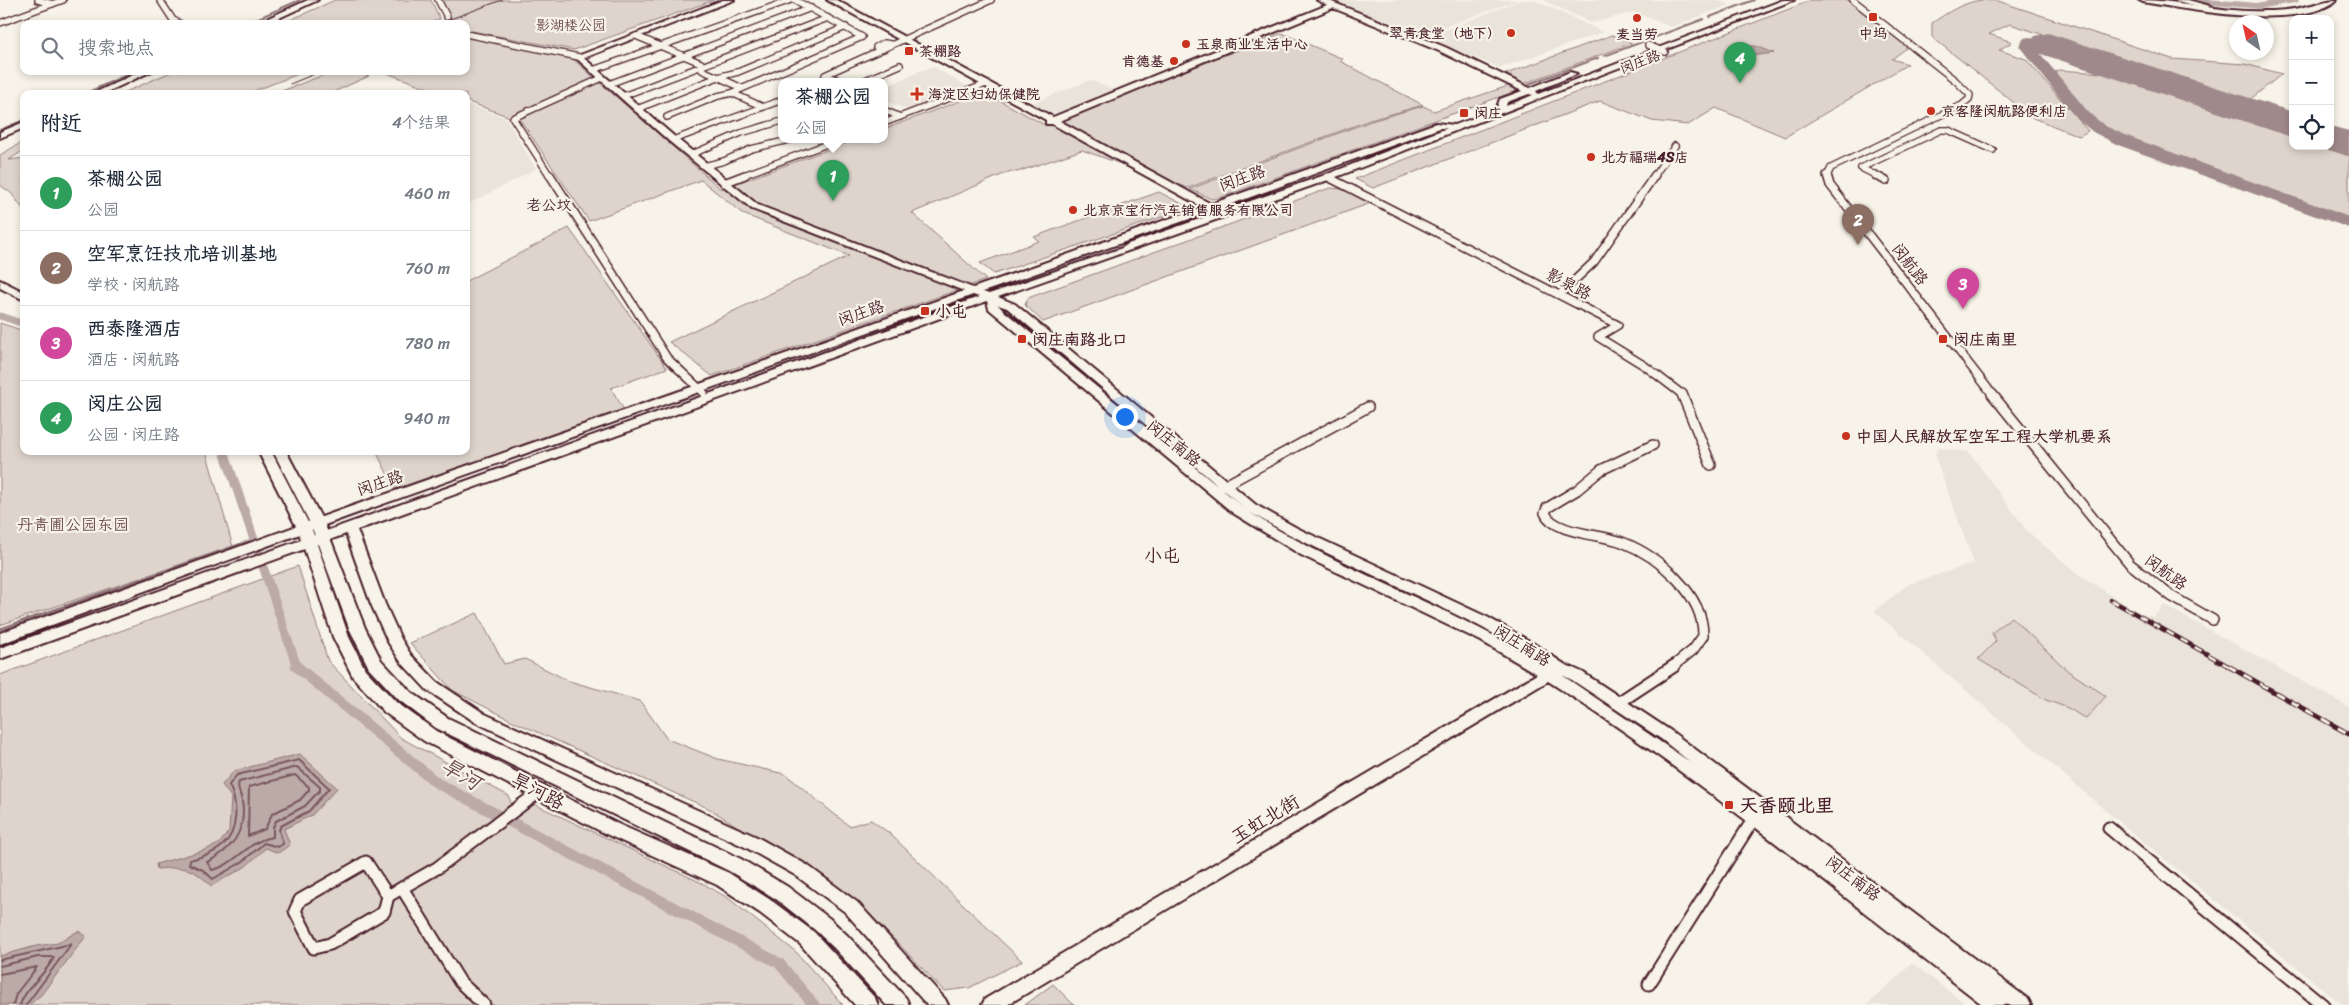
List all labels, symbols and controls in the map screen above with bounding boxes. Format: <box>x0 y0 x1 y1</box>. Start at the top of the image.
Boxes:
marker: 中坞 <box>1867 11 1879 23</box>
marker: 麦当劳 <box>1631 12 1643 24</box>
park label: 影湖楼公园 <box>536 13 606 38</box>
north arrow <box>2229 15 2274 60</box>
map controls <box>2289 15 2334 150</box>
button: + <box>2289 15 2334 60</box>
search box <box>20 20 470 75</box>
place label: 翠青食堂（地下） <box>1389 21 1501 46</box>
place label: 中坞 <box>1859 21 1887 46</box>
place label: 麦当劳 <box>1616 22 1658 47</box>
marker: 翠青食堂（地下） <box>1505 27 1517 39</box>
text: 搜索地点 <box>78 31 154 64</box>
place label: 玉泉商业生活中心 <box>1196 32 1308 57</box>
icon: search <box>38 34 66 62</box>
marker: 玉泉商业生活中心 <box>1180 38 1192 50</box>
place label: 茶棚路 <box>919 39 961 64</box>
pin: 4 <box>1724 42 1756 83</box>
street label: 闵庄路 <box>1616 43 1664 81</box>
marker: 茶棚路 <box>903 45 915 57</box>
place label: 肯德基 <box>1122 49 1164 74</box>
marker: 肯德基 <box>1168 55 1180 67</box>
button: − <box>2289 60 2334 105</box>
popup <box>778 78 888 143</box>
text: 茶棚公园 <box>795 80 871 113</box>
place label: 海淀区妇幼保健院 <box>928 82 1040 107</box>
marker: 海淀区妇幼保健院 <box>910 87 924 101</box>
place label: 京客隆闵航路便利店 <box>1941 99 2067 124</box>
place label: 闵庄 <box>1474 101 1502 126</box>
text: 附近 <box>40 104 82 142</box>
marker: 京客隆闵航路便利店 <box>1925 105 1937 117</box>
button: locate <box>2289 105 2334 150</box>
marker: 闵庄 <box>1458 107 1470 119</box>
text: 4个结果 <box>392 108 450 137</box>
text: 公园 <box>795 113 827 142</box>
place label: 北方福瑞4S店 <box>1601 145 1689 170</box>
marker: 北方福瑞4S店 <box>1585 151 1597 163</box>
street label: 闵庄路 <box>1214 156 1270 200</box>
pin: 1 <box>817 160 849 201</box>
text: 茶棚公园 <box>87 162 163 195</box>
text: 1 <box>53 179 59 208</box>
text: 460 m <box>404 179 450 208</box>
district label: 老公坟 <box>526 192 572 218</box>
text: 公园 <box>87 195 119 224</box>
place label: 北京京宝行汽车销售服务有限公司 <box>1083 198 1293 223</box>
marker: 北京京宝行汽车销售服务有限公司 <box>1067 204 1079 216</box>
pin: 2 <box>1842 204 1874 245</box>
street label: 闵航路 <box>1884 236 1936 292</box>
text: 空军烹饪技术培训基地 <box>87 237 277 270</box>
text: 2 <box>51 254 61 283</box>
text: 760 m <box>405 254 450 283</box>
street label: 影泉路 <box>1541 260 1597 308</box>
pin: 3 <box>1947 268 1979 309</box>
text: 学校 · 闵航路 <box>87 270 180 299</box>
street label: 闵庄路 <box>834 291 888 335</box>
place label: 小屯 <box>935 297 967 326</box>
marker: 小屯 <box>919 305 931 317</box>
text: 西泰隆酒店 <box>87 312 182 345</box>
place label: 闵庄南路北口 <box>1032 325 1128 354</box>
place label: 闵庄南里 <box>1953 325 2017 354</box>
text: 3 <box>52 329 60 358</box>
text: 780 m <box>405 329 450 358</box>
marker: 闵庄南路北口 <box>1016 333 1028 345</box>
marker: 闵庄南里 <box>1937 333 1949 345</box>
text: 酒店 · 闵航路 <box>87 345 180 374</box>
text: 闵庄公园 <box>87 387 163 420</box>
text: 4 <box>51 404 61 433</box>
text: 940 m <box>404 404 450 433</box>
your location <box>1112 404 1138 430</box>
street label: 闵庄南路 <box>1140 412 1208 474</box>
text: 公园 · 闵庄路 <box>87 420 180 449</box>
place label: 中国人民解放军空军工程大学机要系 <box>1856 422 2112 451</box>
marker: 中国人民解放军空军工程大学机要系 <box>1840 430 1852 442</box>
street label: 闵庄路 <box>353 461 407 505</box>
park label: 丹青圃公园东园 <box>17 510 129 539</box>
district label: 小屯 <box>1144 540 1180 572</box>
street label: 闵航路 <box>2138 546 2194 598</box>
street label: 闵庄南路 <box>1487 616 1557 674</box>
water label: 旱河 <box>433 747 491 803</box>
street label: 旱河路 <box>505 763 571 819</box>
street label: 玉虹北街 <box>1224 785 1306 853</box>
place label: 天香颐北里 <box>1739 789 1834 822</box>
marker: 天香颐北里 <box>1723 799 1735 811</box>
street label: 闵庄南路 <box>1819 847 1887 909</box>

